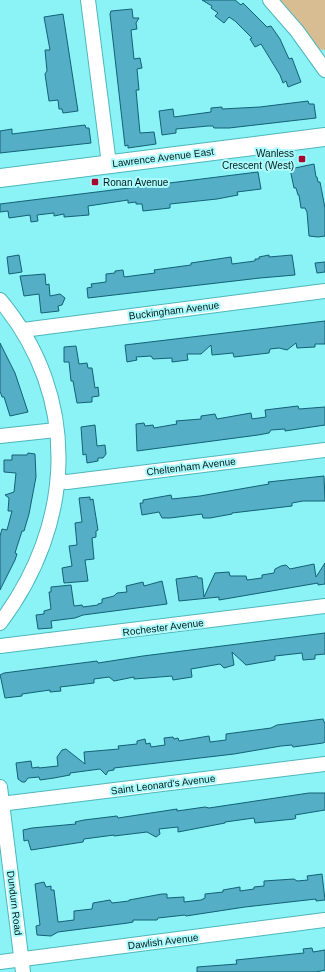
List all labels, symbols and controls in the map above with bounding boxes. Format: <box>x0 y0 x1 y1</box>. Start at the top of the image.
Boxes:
street label: Lawrence Avenue East <box>112 146 215 169</box>
place label: Wanless Crescent (West) <box>222 148 294 171</box>
marker: Wanless Crescent (West) <box>297 154 307 164</box>
marker: Ronan Avenue <box>90 177 100 187</box>
place label: Ronan Avenue <box>103 177 169 188</box>
street label: Buckingham Avenue <box>128 299 220 322</box>
street label: Cheltenham Avenue <box>146 456 237 477</box>
street label: Rochester Avenue <box>122 617 205 638</box>
street label: Saint Leonard's Avenue <box>110 773 216 796</box>
street label: Dundurn Road <box>5 870 24 936</box>
street label: Dawlish Avenue <box>127 932 199 951</box>

